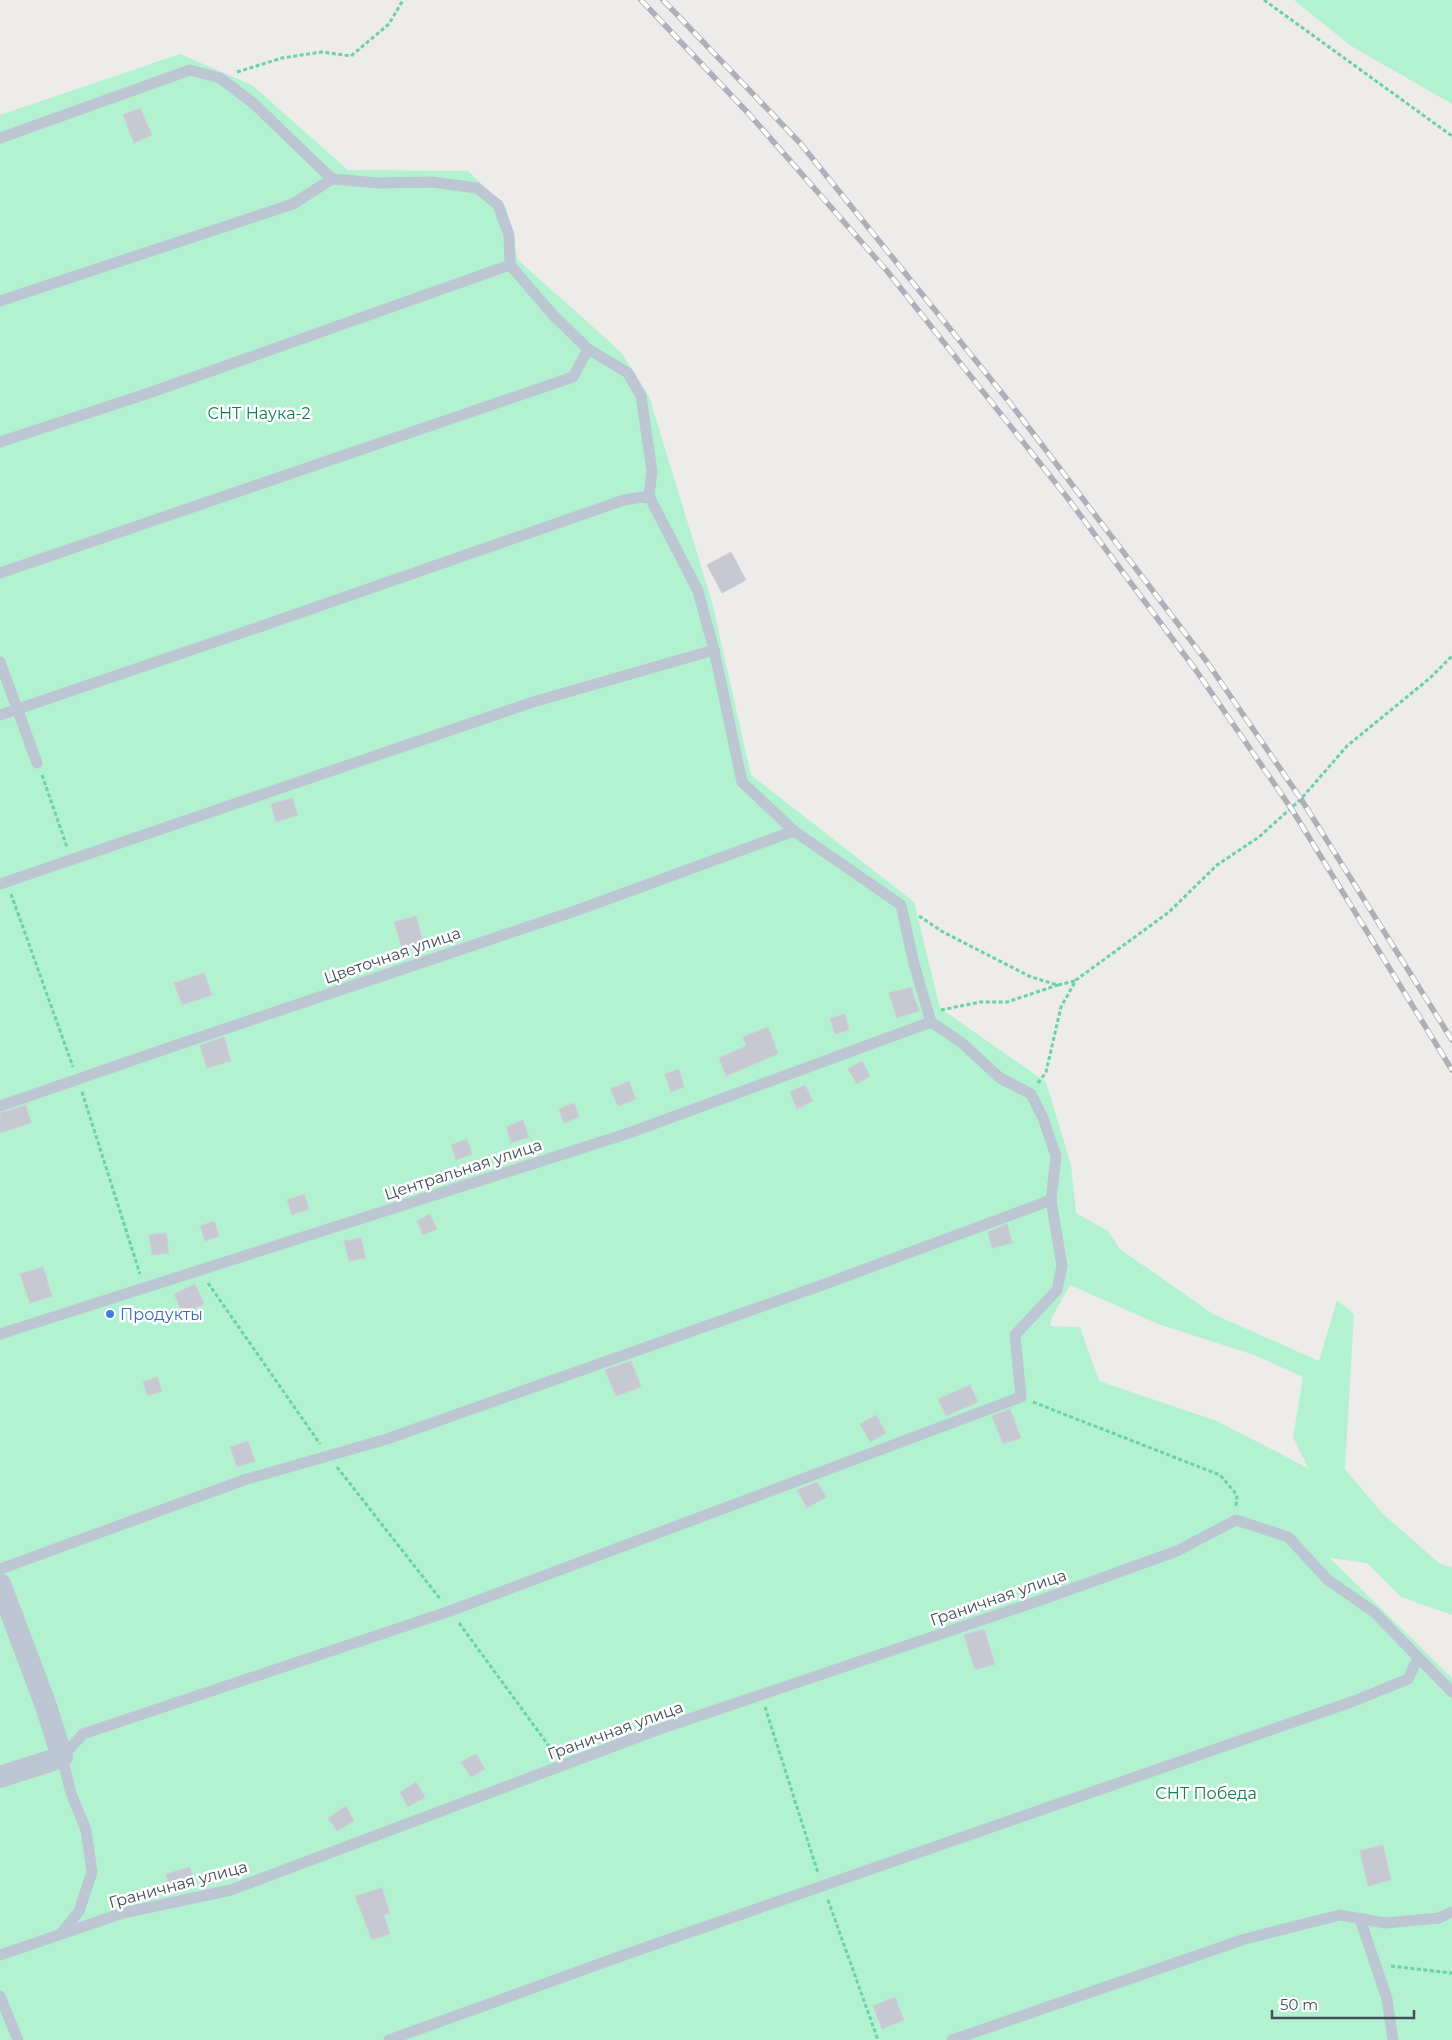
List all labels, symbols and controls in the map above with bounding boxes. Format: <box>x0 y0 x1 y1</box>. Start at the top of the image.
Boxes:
park label: СНТ Наука-2 <box>207 404 311 423</box>
street label: Цветочная улица <box>321 923 463 988</box>
street label: Центральная улица <box>382 1135 544 1204</box>
place label: Продукты <box>120 1305 203 1324</box>
marker: Продукты <box>104 1308 116 1320</box>
street label: Граничная улица <box>928 1565 1069 1630</box>
street label: Граничная улица <box>545 1697 686 1764</box>
park label: СНТ Победа <box>1155 1784 1257 1803</box>
street label: Граничная улица <box>107 1857 250 1912</box>
scale bar <box>1272 1988 1414 2020</box>
text: 50 m <box>1280 1995 1318 2014</box>

